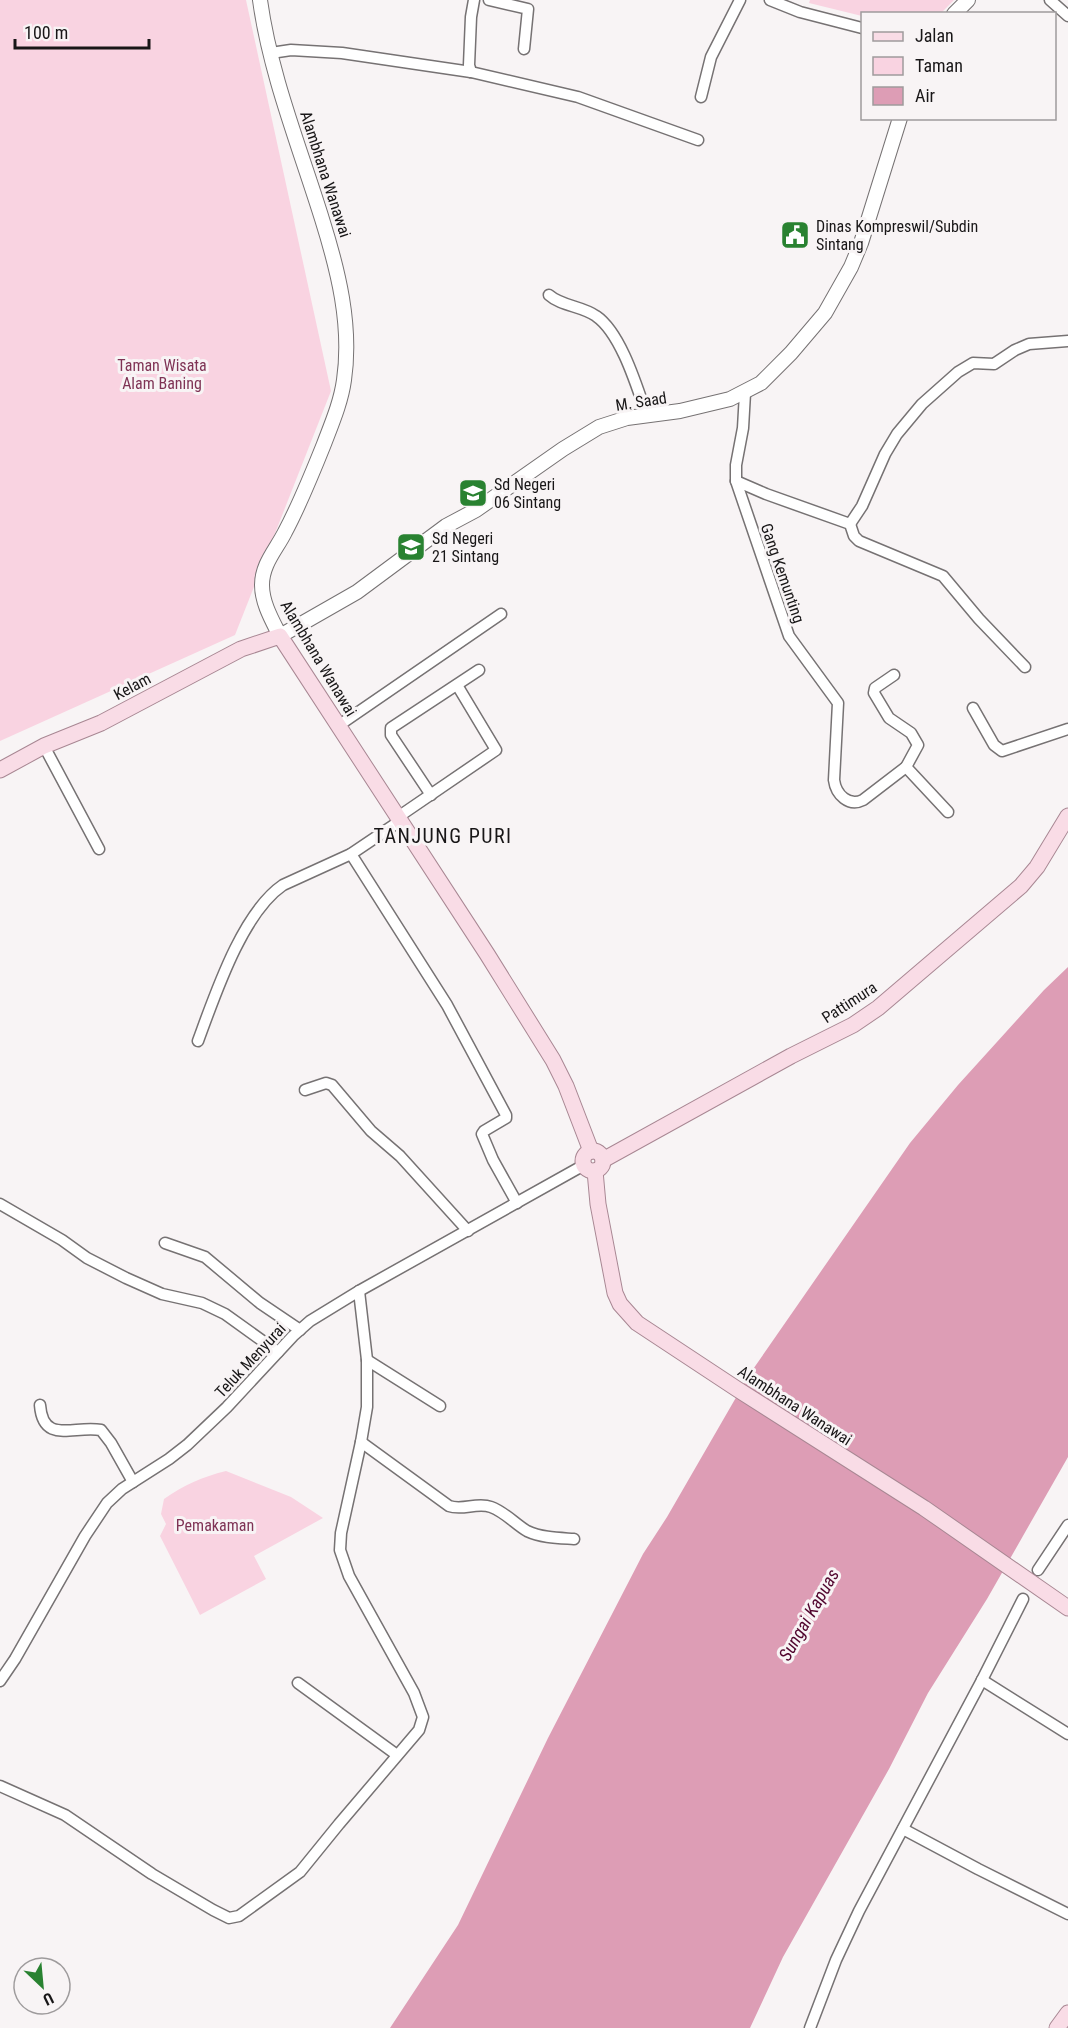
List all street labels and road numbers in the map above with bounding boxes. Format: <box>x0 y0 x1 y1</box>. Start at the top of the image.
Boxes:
street label: Alambhana Wanawai <box>296 109 355 240</box>
street label: M. Saad <box>614 388 668 415</box>
street label: Gang Kemunting <box>757 521 808 625</box>
street label: Alambhana Wanawai <box>277 597 361 720</box>
street label: Kelam <box>110 669 154 704</box>
street label: Pattimura <box>818 978 880 1027</box>
street label: Teluk Menyurai <box>211 1319 290 1402</box>
street label: Alambhana Wanawai <box>734 1362 855 1449</box>

